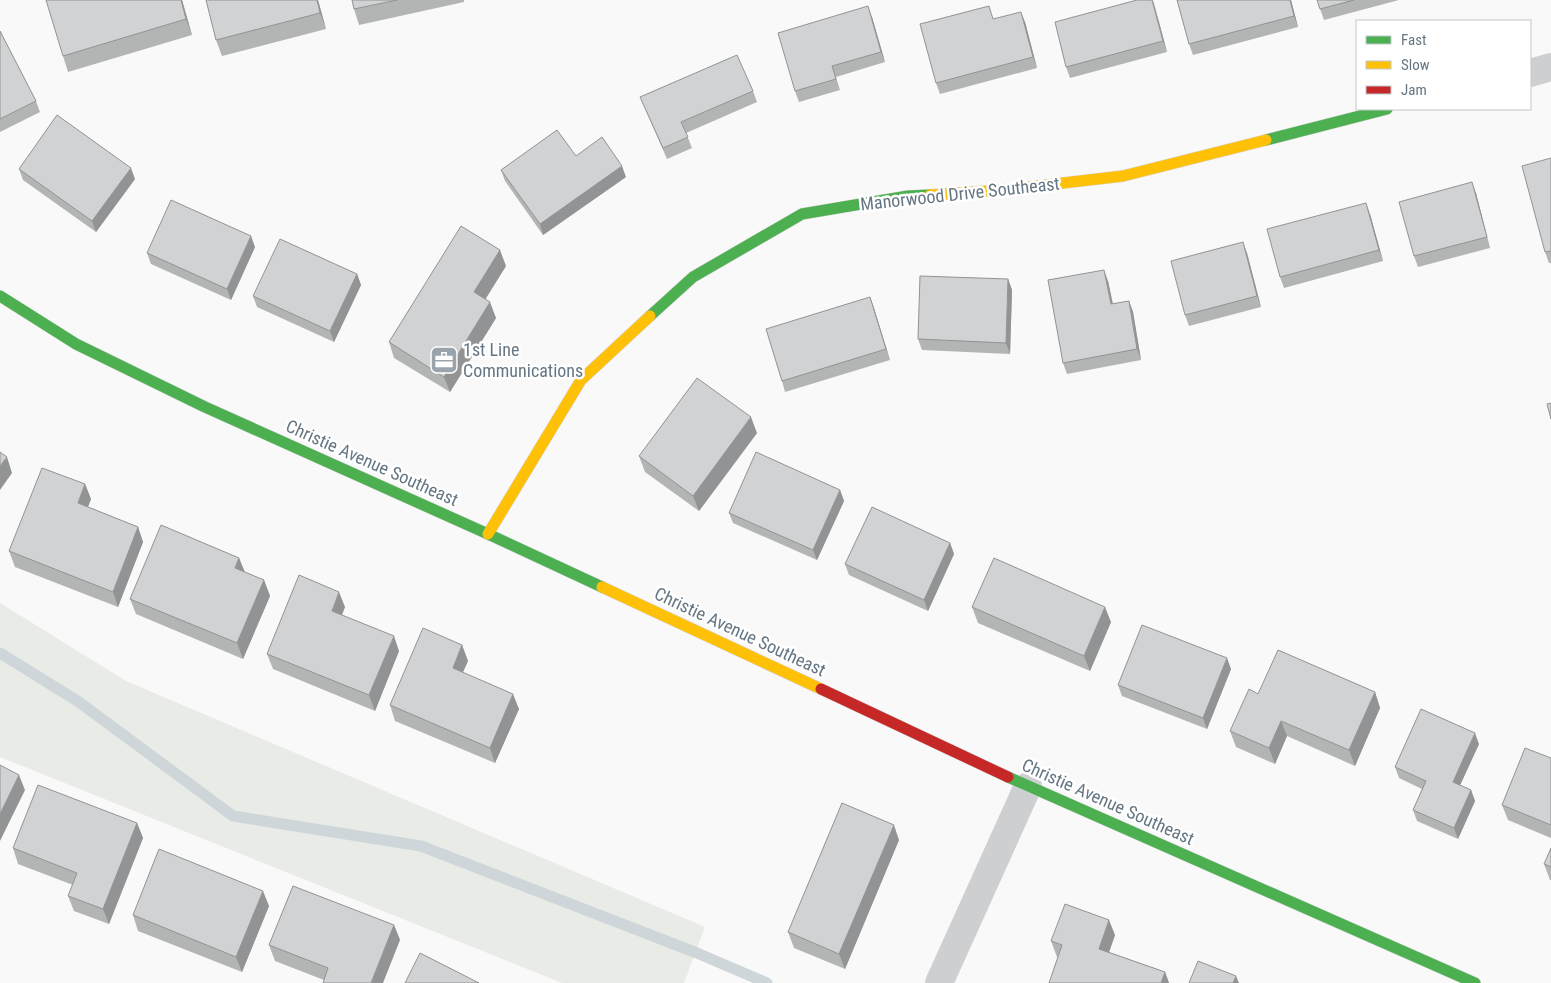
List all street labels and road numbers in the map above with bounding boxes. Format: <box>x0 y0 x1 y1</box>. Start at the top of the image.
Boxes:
street label: Manorwood Drive Southeast <box>859 173 1061 214</box>
street label: Christie Avenue Southeast <box>283 415 462 510</box>
street label: Christie Avenue Southeast <box>651 583 829 680</box>
street label: Christie Avenue Southeast <box>1019 754 1198 849</box>

